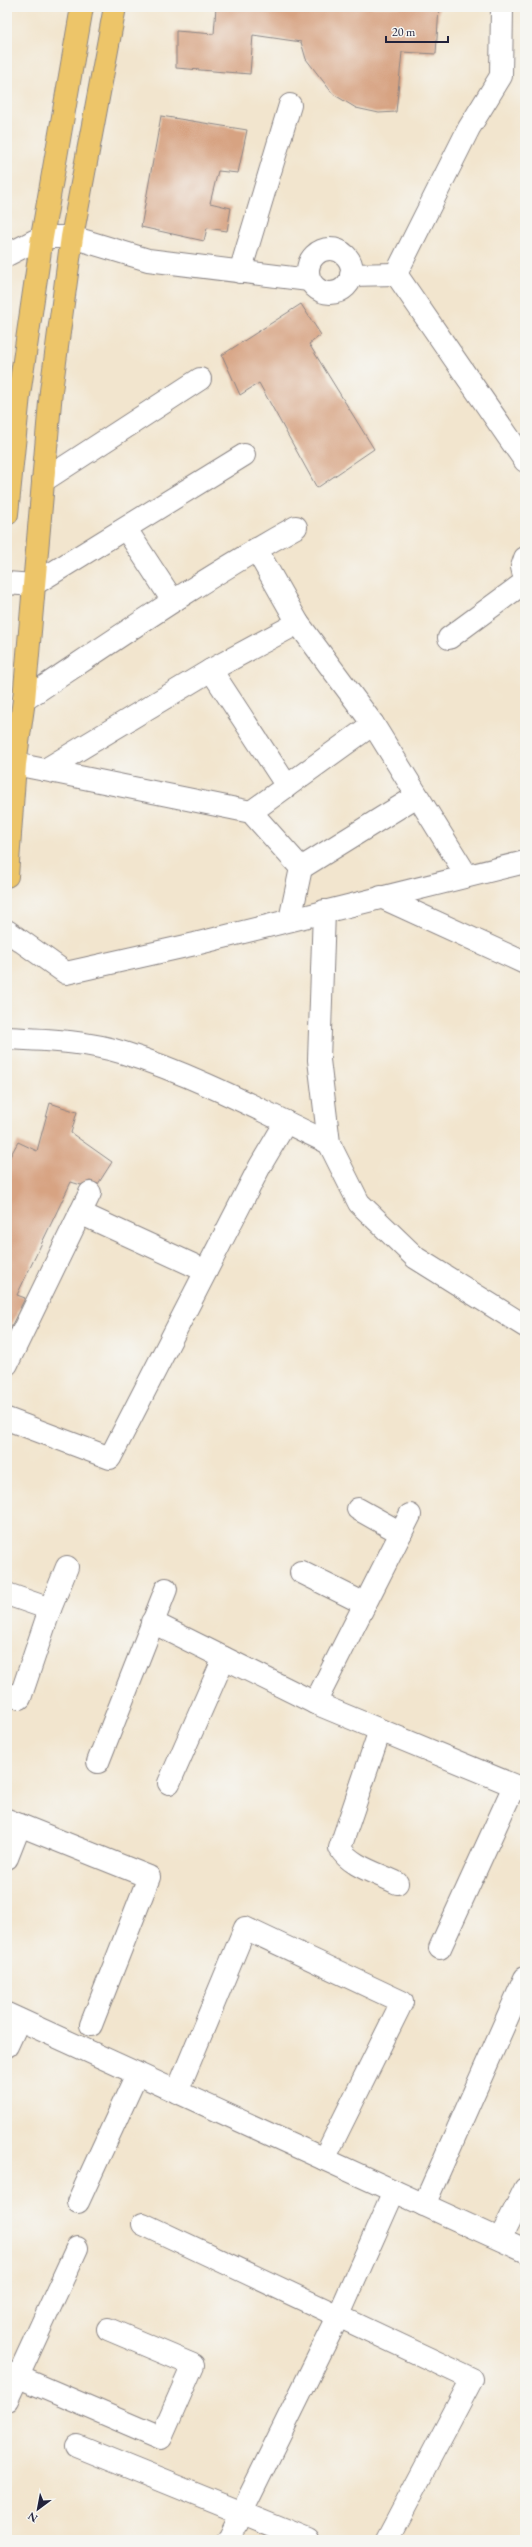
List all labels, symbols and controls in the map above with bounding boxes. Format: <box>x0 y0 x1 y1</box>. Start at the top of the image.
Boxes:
scale bar <box>386 18 448 44</box>
text: 20 m <box>392 24 416 40</box>
north arrow <box>18 2489 58 2529</box>
text: N <box>25 2509 40 2526</box>

